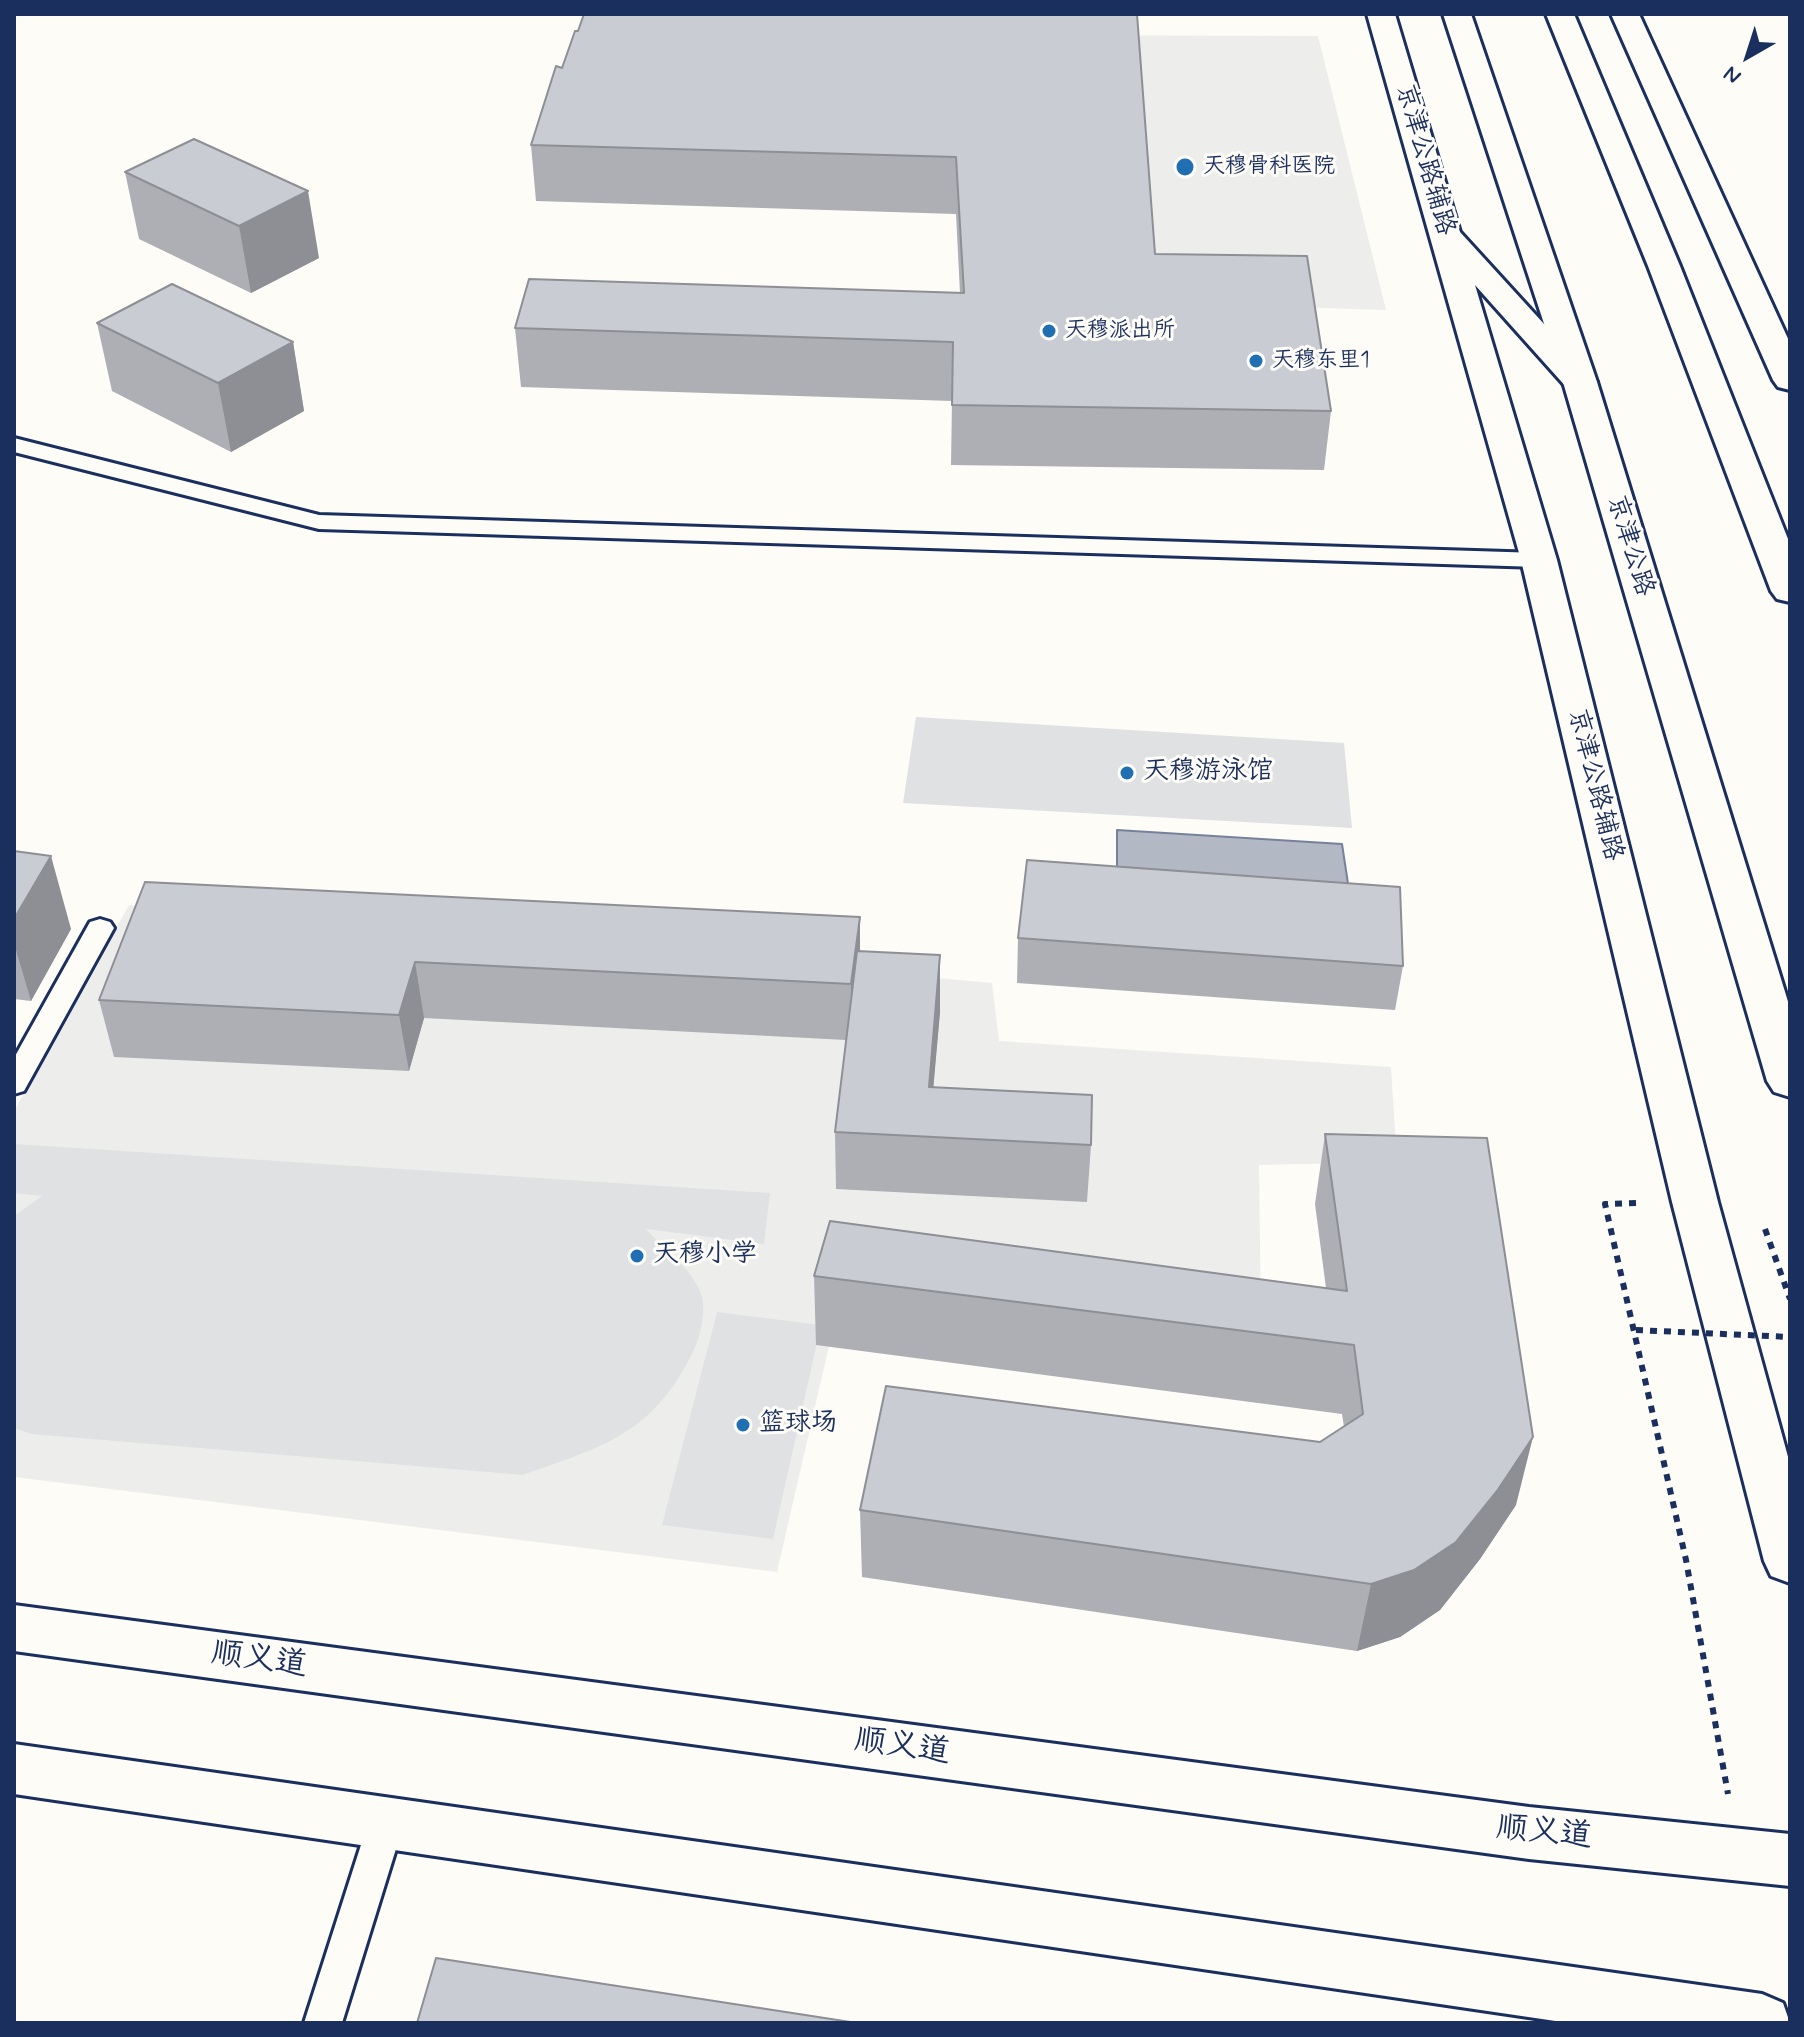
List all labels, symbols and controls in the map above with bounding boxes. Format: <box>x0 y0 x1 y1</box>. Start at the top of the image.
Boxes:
north arrow <box>1708 16 1788 96</box>
text: N <box>1718 59 1747 90</box>
street label: 京津公路辅路 <box>1388 81 1460 239</box>
place label: 天穆骨科医院 <box>1203 154 1335 180</box>
marker: 天穆骨科医院 <box>1174 156 1196 178</box>
place label: 天穆派出所 <box>1065 318 1175 344</box>
marker: 天穆派出所 <box>1040 322 1058 340</box>
place label: 天穆东里1 <box>1272 348 1370 374</box>
marker: 天穆东里1 <box>1247 352 1265 370</box>
street label: 京津公路 <box>1599 492 1659 600</box>
street label: 京津公路辅路 <box>1560 706 1628 864</box>
place label: 天穆游泳馆 <box>1143 757 1273 789</box>
marker: 天穆游泳馆 <box>1118 764 1136 782</box>
place label: 天穆小学 <box>653 1240 757 1272</box>
marker: 天穆小学 <box>628 1247 646 1265</box>
place label: 篮球场 <box>759 1409 837 1441</box>
marker: 篮球场 <box>734 1416 752 1434</box>
street label: 顺义道 <box>209 1635 309 1687</box>
street label: 顺义道 <box>852 1722 952 1774</box>
street label: 顺义道 <box>1494 1810 1594 1858</box>

